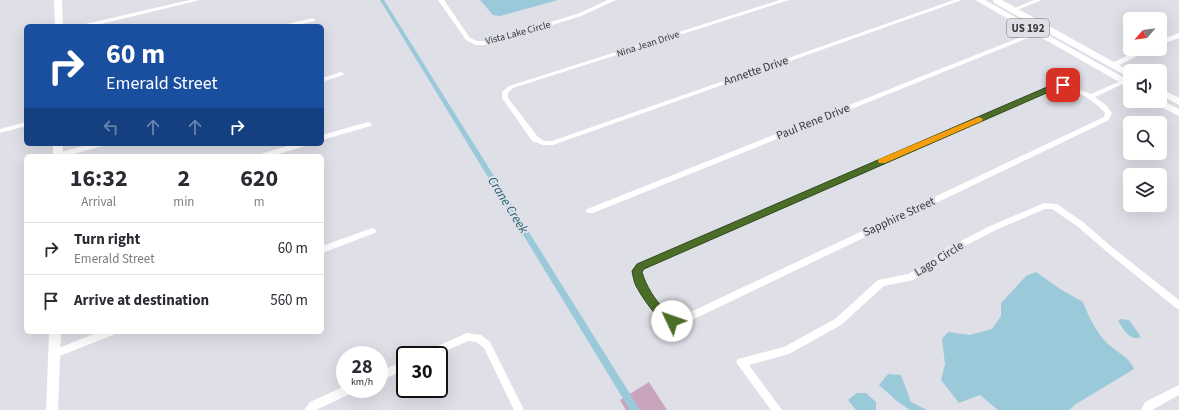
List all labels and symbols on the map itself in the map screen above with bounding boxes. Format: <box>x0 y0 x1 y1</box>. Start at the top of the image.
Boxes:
north arrow <box>1123 12 1167 56</box>
street label: Vista Lake Circle <box>484 18 552 48</box>
road number: US 192 <box>1007 19 1049 37</box>
street label: Nina Jean Drive <box>615 27 681 61</box>
street label: Annette Drive <box>721 52 791 90</box>
pin <box>1046 68 1080 102</box>
street label: Paul Rene Drive <box>774 100 852 144</box>
water label: Crane Creek <box>483 173 533 238</box>
street label: Sapphire Street <box>860 193 938 241</box>
street label: Lago Circle <box>911 237 967 281</box>
position arrow <box>651 300 693 342</box>
speed limit sign: 30 <box>396 346 448 398</box>

